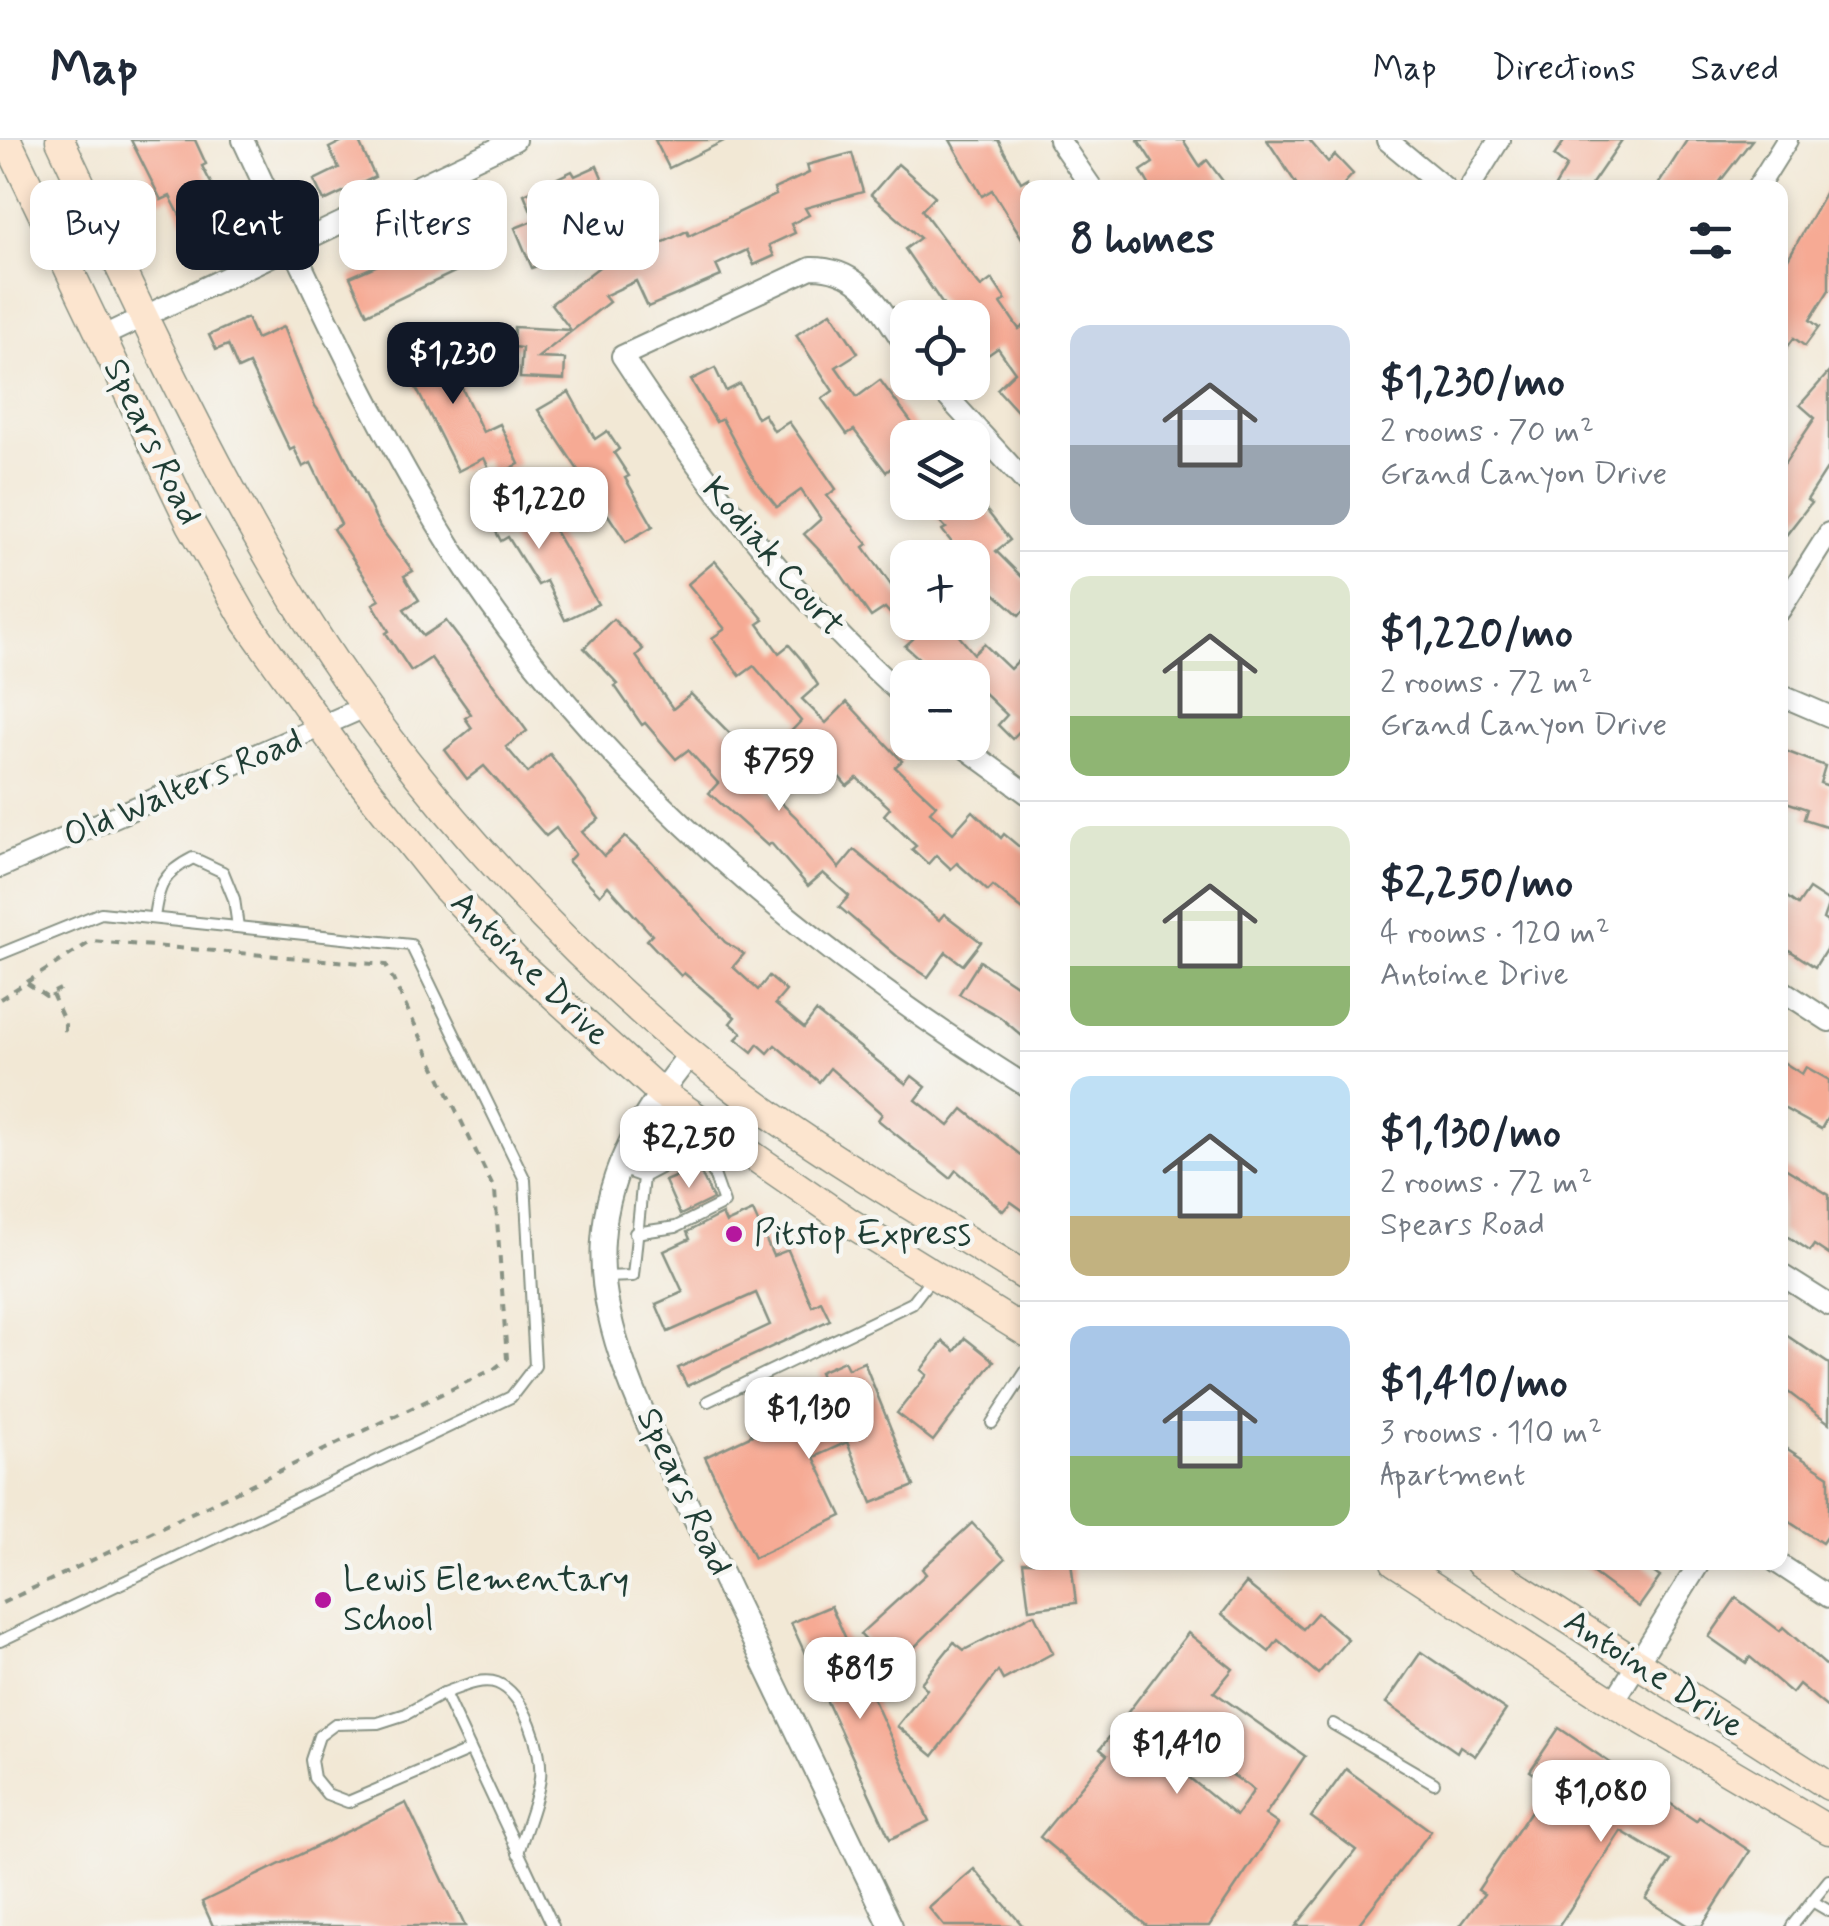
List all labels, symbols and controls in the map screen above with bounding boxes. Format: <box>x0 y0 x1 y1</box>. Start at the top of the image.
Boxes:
text: Map <box>50 38 138 101</box>
text: Map <box>1373 46 1437 92</box>
text: Directions <box>1492 46 1636 92</box>
text: Saved <box>1691 46 1779 92</box>
chip: Buy <box>30 180 156 270</box>
chip: Rent <box>176 180 319 270</box>
chip: Filters <box>339 180 507 270</box>
chip: New <box>527 180 659 270</box>
text: 8 homes <box>1070 213 1215 268</box>
icon: filters <box>1683 213 1738 268</box>
map controls <box>890 300 990 760</box>
button: locate <box>890 300 990 400</box>
pin: $1,230 <box>372 322 534 407</box>
text: $1,230 <box>409 333 497 375</box>
street label: Spears Road <box>92 351 212 533</box>
text: $1,230/mo <box>1380 356 1565 411</box>
icon: home <box>1150 365 1270 485</box>
text: 2 rooms · 70 m² <box>1380 411 1594 453</box>
button: layers <box>890 420 990 520</box>
text: Grand Canyon Drive <box>1380 453 1667 495</box>
pin: $1,220 <box>458 467 620 552</box>
street label: Kodiak Court <box>691 467 855 647</box>
text: $1,220 <box>492 478 586 520</box>
button: + <box>890 540 990 640</box>
text: $1,220/mo <box>1380 607 1573 662</box>
icon: home <box>1150 616 1270 736</box>
button: − <box>890 660 990 760</box>
text: 2 rooms · 72 m² <box>1380 662 1593 704</box>
text: Grand Canyon Drive <box>1380 704 1667 746</box>
street label: Old Walters Road <box>56 717 310 859</box>
pin: $759 <box>720 729 838 814</box>
text: $759 <box>743 740 815 782</box>
text: $2,250/mo <box>1380 857 1573 912</box>
icon: home <box>1150 866 1270 986</box>
street label: Antoine Drive <box>440 881 620 1057</box>
text: 4 rooms · 120 m² <box>1380 912 1610 954</box>
text: Antoine Drive <box>1380 954 1569 996</box>
pin: $2,250 <box>608 1106 770 1191</box>
text: $1,130/mo <box>1380 1107 1561 1162</box>
icon: home <box>1150 1116 1270 1236</box>
text: $2,250 <box>642 1117 736 1159</box>
text: 2 rooms · 72 m² <box>1380 1162 1593 1204</box>
text: Spears Road <box>1380 1204 1545 1246</box>
place label: Pitstop Express <box>754 1211 971 1257</box>
marker: Pitstop Express <box>723 1223 745 1245</box>
text: $1,410/mo <box>1380 1357 1568 1412</box>
icon: home <box>1150 1366 1270 1486</box>
pin: $1,130 <box>728 1377 890 1462</box>
text: $1,130 <box>767 1388 851 1430</box>
street label: Spears Road <box>625 1401 743 1583</box>
text: 3 rooms · 110 m² <box>1380 1412 1602 1454</box>
text: Apartment <box>1380 1454 1525 1496</box>
place label: Lewis Elementary School <box>343 1557 629 1643</box>
marker: Lewis Elementary School <box>312 1589 334 1611</box>
street label: Antoine Drive <box>1555 1599 1753 1749</box>
pin: $815 <box>801 1637 919 1722</box>
text: $815 <box>826 1648 894 1690</box>
pin: $1,410 <box>1096 1712 1258 1797</box>
text: $1,410 <box>1132 1723 1222 1765</box>
pin: $1,080 <box>1520 1760 1682 1845</box>
text: $1,080 <box>1554 1771 1648 1813</box>

